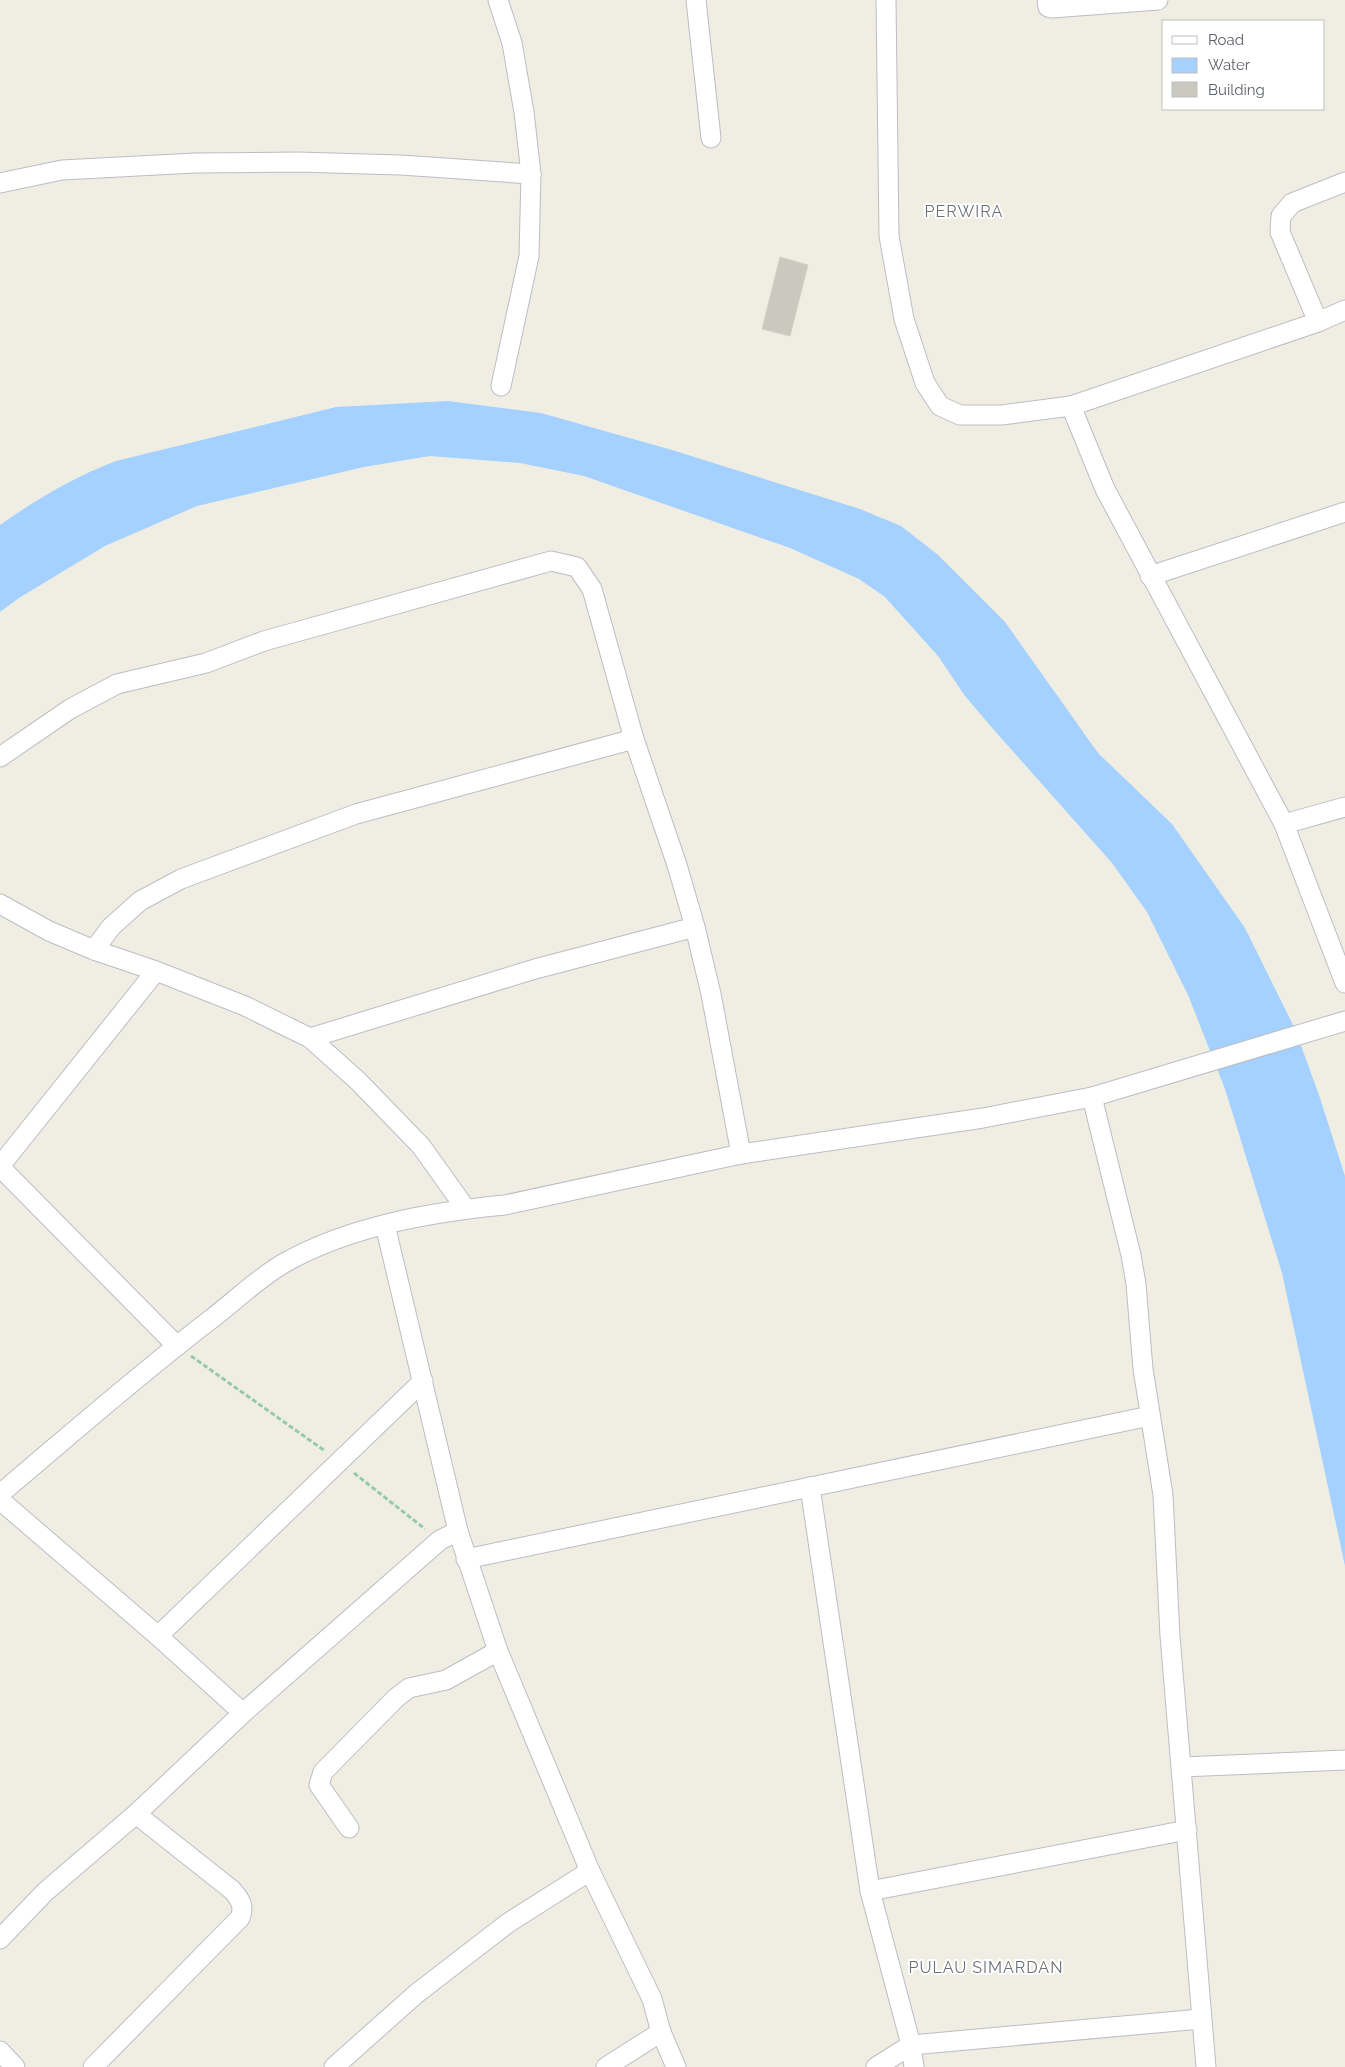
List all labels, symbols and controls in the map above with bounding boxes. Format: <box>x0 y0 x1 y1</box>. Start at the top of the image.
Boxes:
legend <box>1162 20 1325 110</box>
text: Road <box>1208 31 1244 49</box>
text: Water <box>1208 56 1251 74</box>
text: Building <box>1208 81 1265 99</box>
district label: PERWIRA <box>925 202 1003 221</box>
district label: PULAU SIMARDAN <box>908 1958 1064 1977</box>

